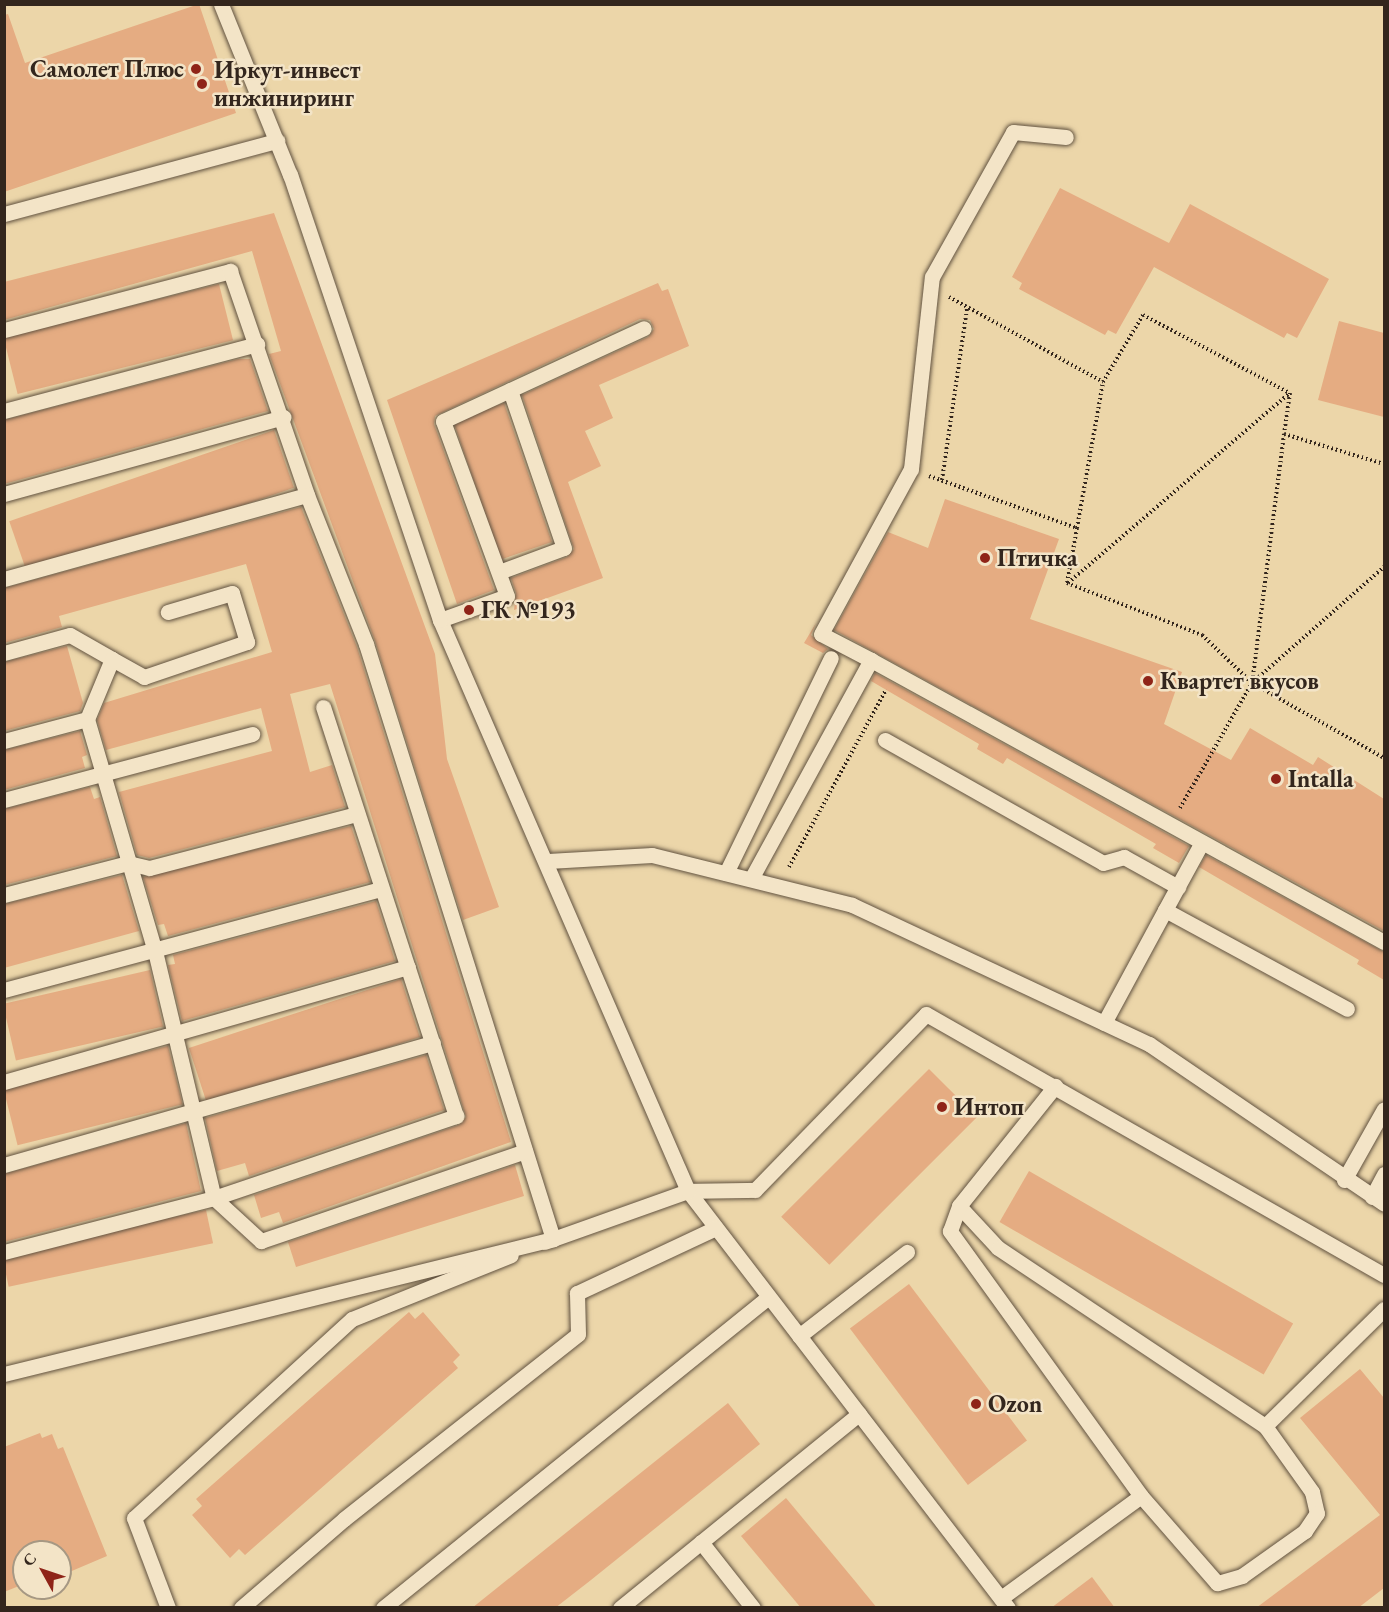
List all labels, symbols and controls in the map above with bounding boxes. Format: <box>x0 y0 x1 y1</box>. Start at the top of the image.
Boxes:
place label: Самолет Плюс <box>30 55 184 83</box>
place label: Иркут-инвест инжиниринг <box>214 56 360 112</box>
marker: Самолет Плюс <box>189 62 203 76</box>
marker: Иркут-инвест инжиниринг <box>195 77 209 91</box>
place label: Птичка <box>997 544 1078 572</box>
marker: Птичка <box>978 551 992 565</box>
place label: ГК №193 <box>481 596 576 624</box>
marker: ГК №193 <box>462 603 476 617</box>
place label: Квартет вкусов <box>1160 667 1319 695</box>
marker: Квартет вкусов <box>1141 674 1155 688</box>
place label: Intalla <box>1288 765 1354 793</box>
marker: Intalla <box>1269 772 1283 786</box>
place label: Интоп <box>954 1093 1024 1121</box>
marker: Интоп <box>935 1100 949 1114</box>
place label: Ozon <box>988 1390 1042 1418</box>
marker: Ozon <box>969 1397 983 1411</box>
north arrow <box>12 1540 72 1600</box>
text: С <box>18 1548 41 1571</box>

